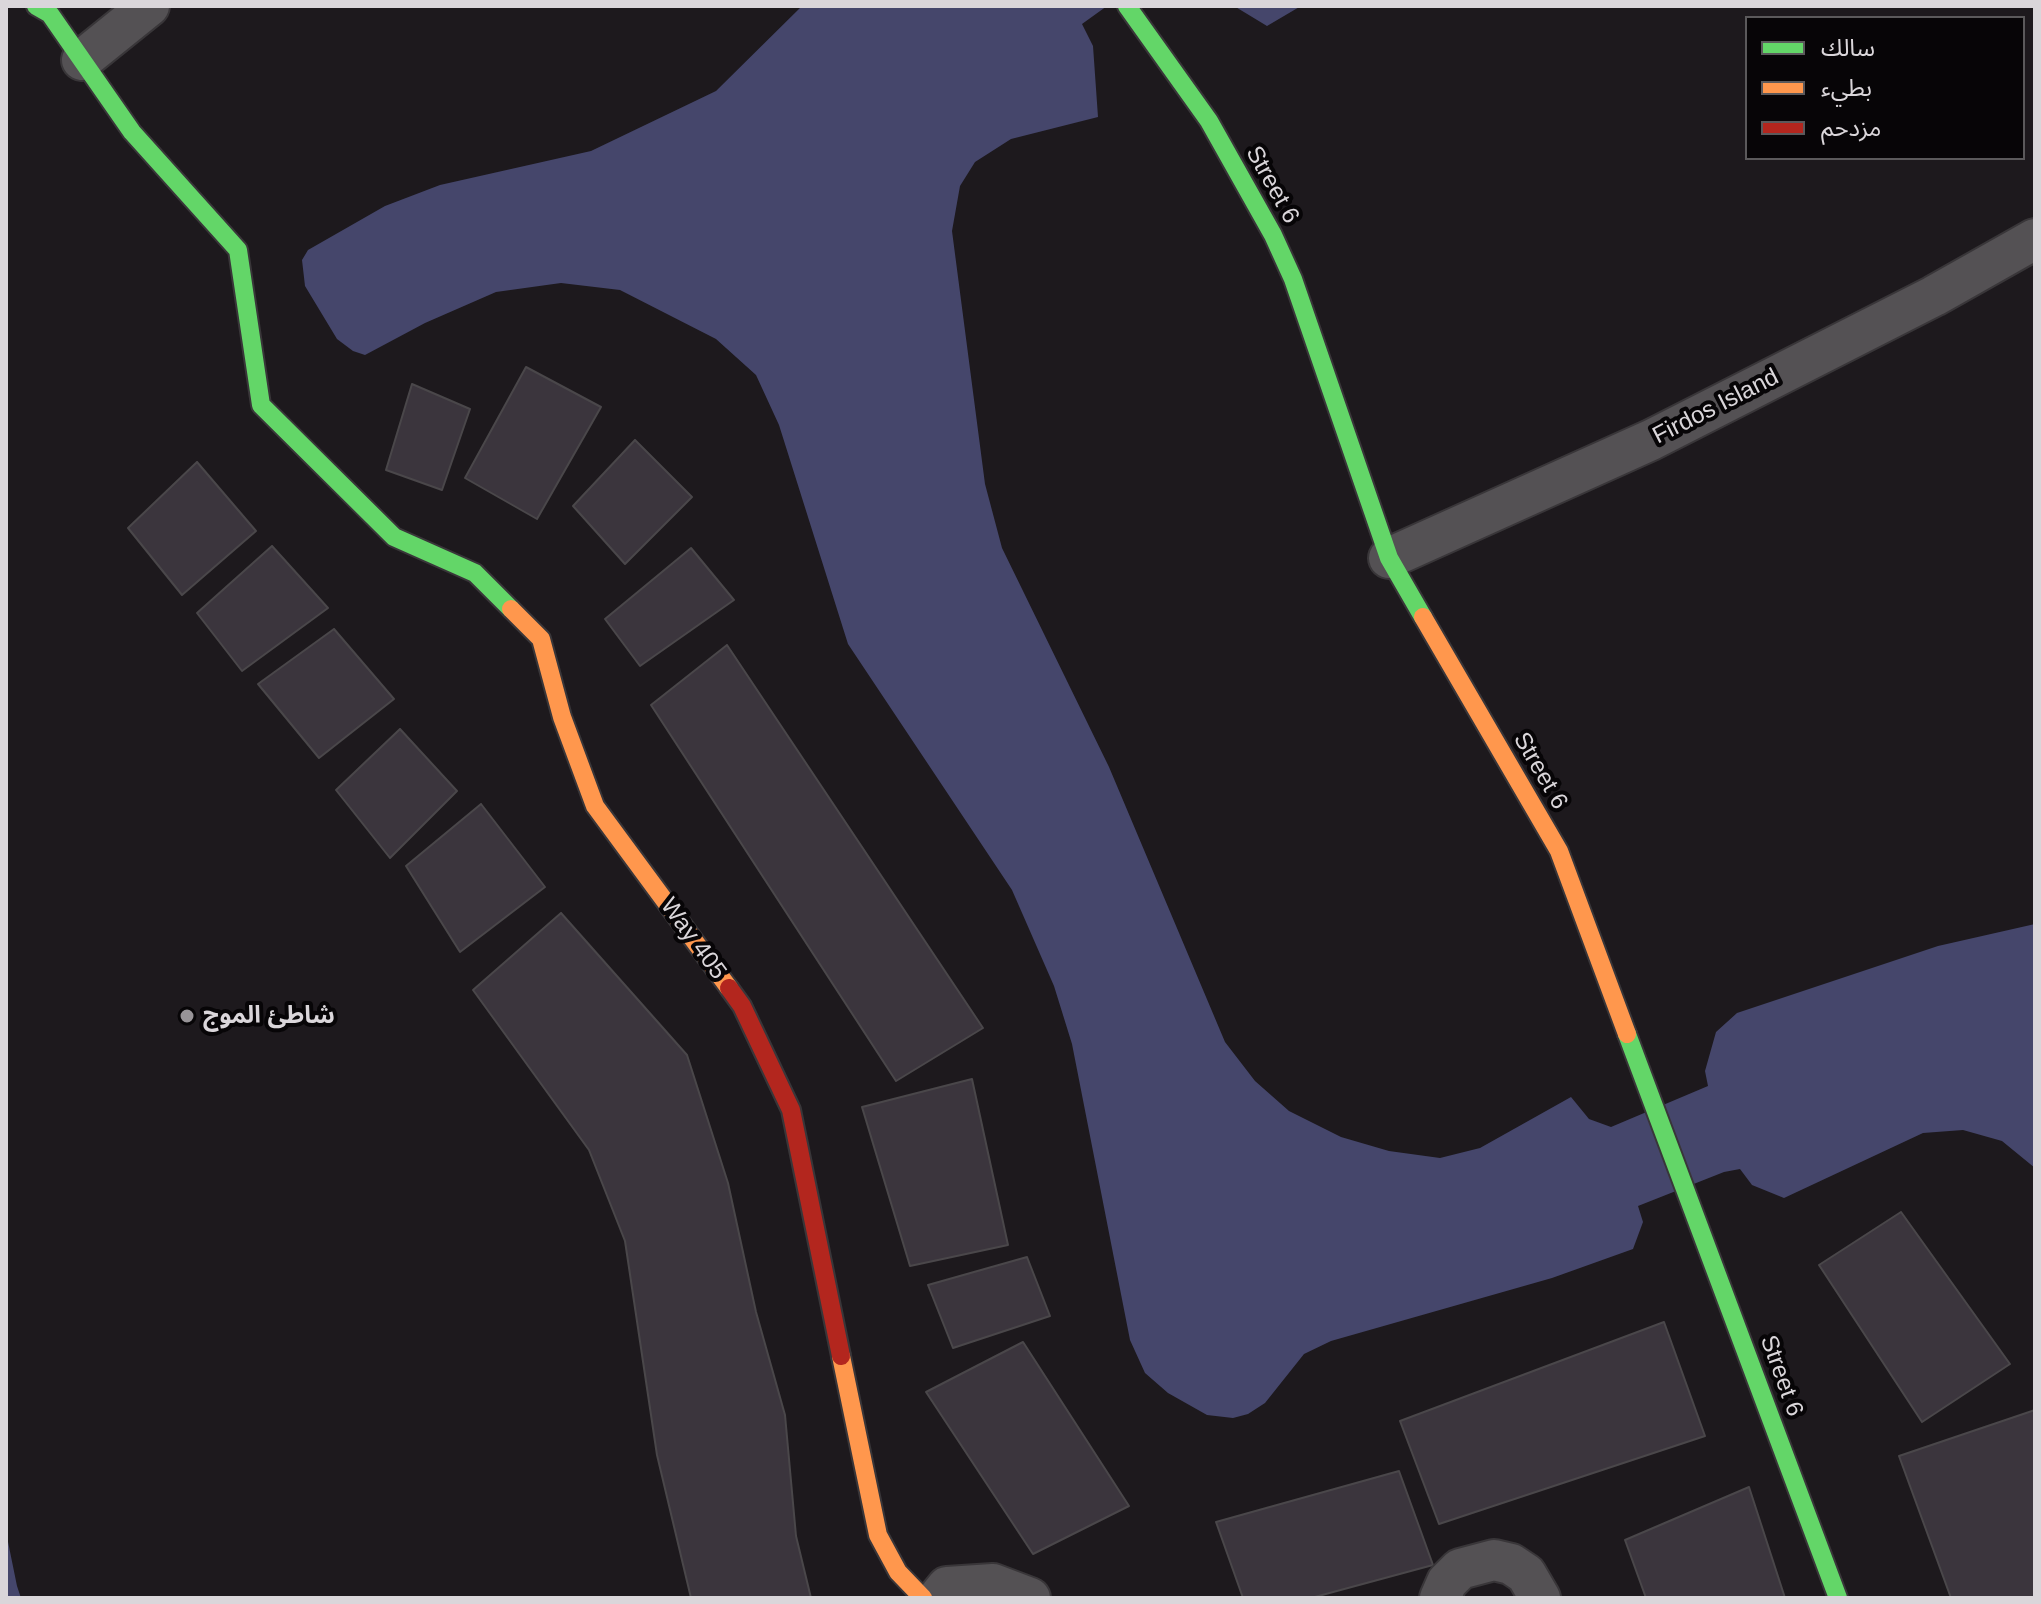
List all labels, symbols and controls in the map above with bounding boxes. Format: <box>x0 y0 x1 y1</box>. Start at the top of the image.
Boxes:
legend <box>1745 16 2025 160</box>
text: سالك <box>1821 34 1875 61</box>
text: بطيء <box>1821 74 1872 101</box>
text: مزدحم <box>1821 114 1881 141</box>
street label: Street 6 <box>1239 141 1305 229</box>
street label: Firdos Island <box>1648 363 1784 451</box>
street label: Street 6 <box>1507 727 1573 815</box>
street label: Way 405 <box>654 893 732 985</box>
place label: شاطئ الموج <box>203 1002 335 1030</box>
marker: شاطئ الموج <box>178 1007 196 1025</box>
street label: Street 6 <box>1753 1332 1809 1420</box>

